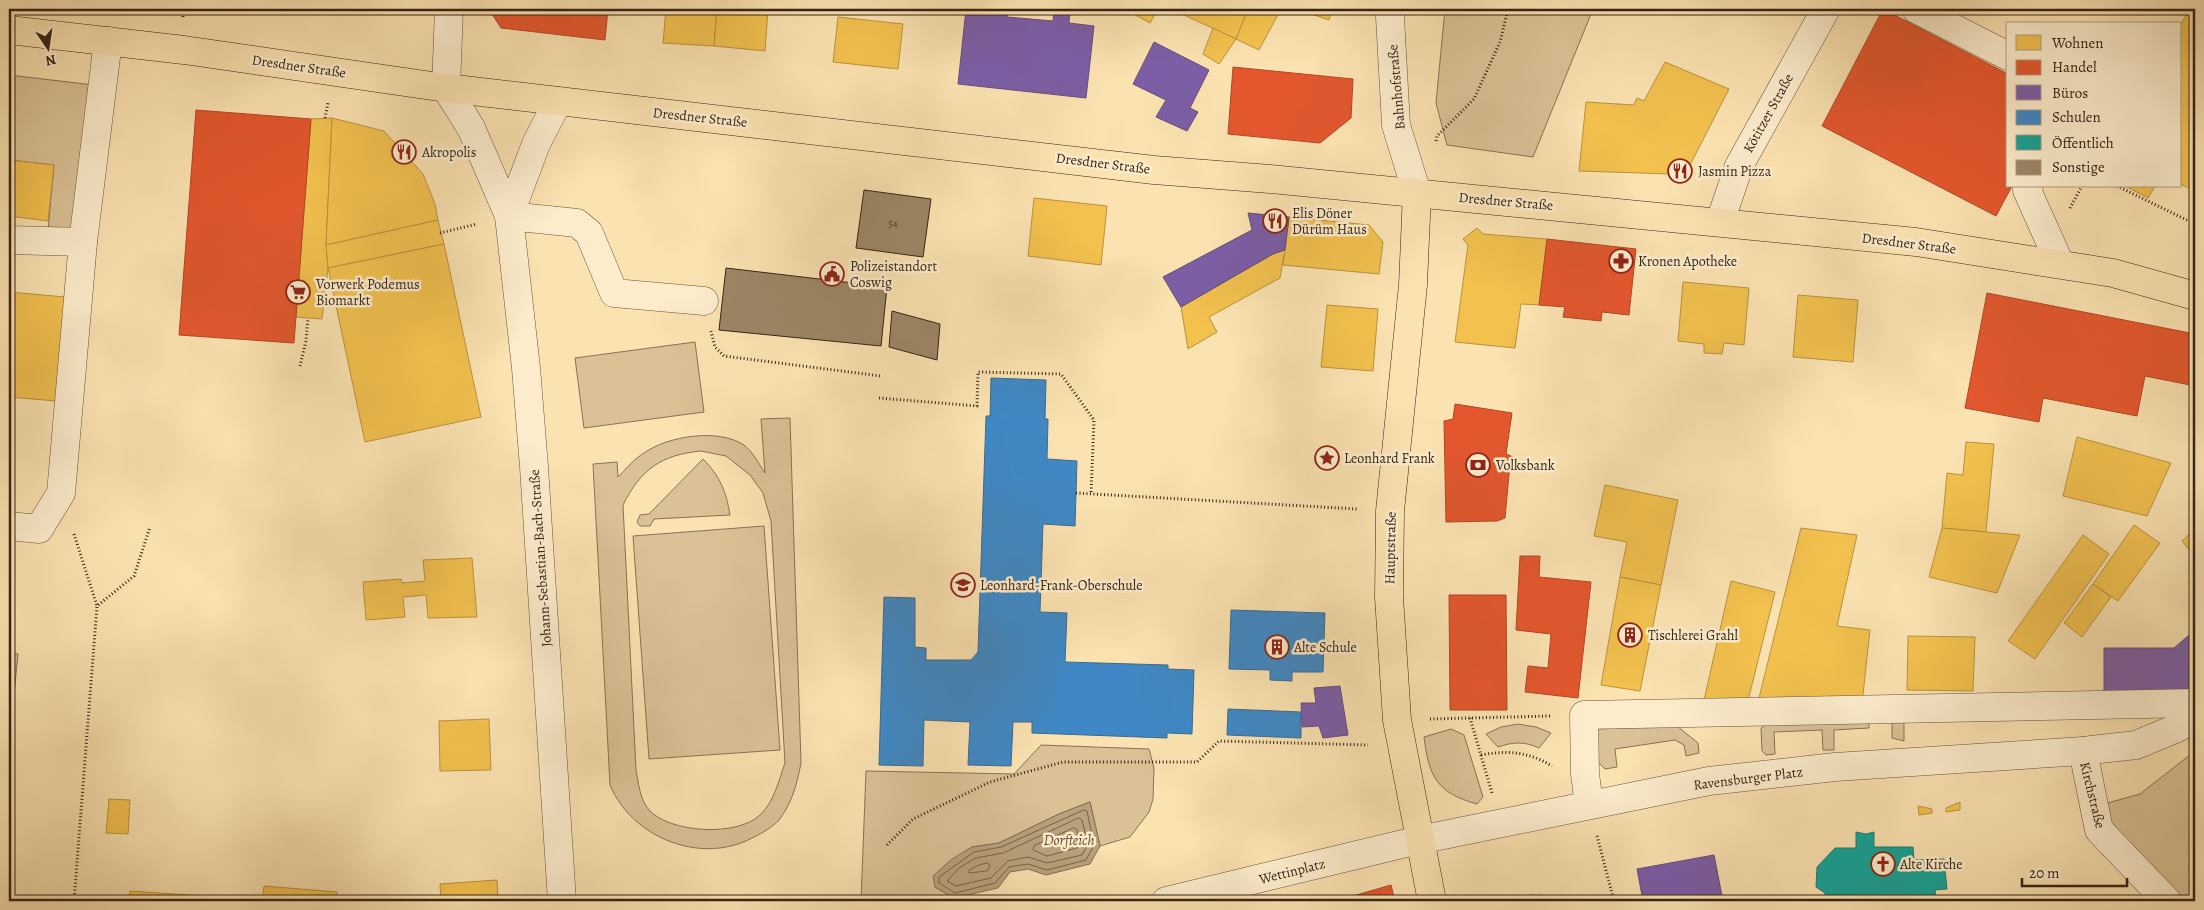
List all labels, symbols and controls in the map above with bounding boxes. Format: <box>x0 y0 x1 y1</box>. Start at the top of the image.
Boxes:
north arrow <box>22 22 72 72</box>
legend <box>2006 22 2182 188</box>
text: Wohnen <box>2051 33 2104 53</box>
street label: Bahnhofstraße <box>1383 43 1410 130</box>
text: N <box>44 50 58 71</box>
street label: Dresdner Straße <box>251 50 347 83</box>
text: Handel <box>2052 57 2097 77</box>
street label: Kötitzer Straße <box>1739 70 1798 156</box>
text: Büros <box>2052 83 2088 103</box>
street label: Dresdner Straße <box>652 103 748 132</box>
text: Schulen <box>2052 107 2101 127</box>
text: Öffentlich <box>2052 133 2114 153</box>
restaurant icon: Akropolis <box>391 139 417 165</box>
place label: Akropolis <box>421 143 476 162</box>
street label: Dresdner Straße <box>1055 148 1151 179</box>
text: Sonstige <box>2052 157 2105 177</box>
restaurant icon: Jasmin Pizza <box>1667 158 1693 184</box>
place label: Jasmin Pizza <box>1698 162 1772 181</box>
street label: Dresdner Straße <box>1458 188 1554 215</box>
place label: Elis Döner Dürüm Haus <box>1292 204 1367 239</box>
restaurant icon: Elis Döner Dürüm Haus <box>1262 208 1288 234</box>
house number: 54 <box>888 216 898 231</box>
street label: Dresdner Straße <box>1861 228 1957 259</box>
pharmacy icon: Kronen Apotheke <box>1608 248 1634 274</box>
place label: Kronen Apotheke <box>1638 252 1737 271</box>
place label: Polizeistandort Coswig <box>850 257 937 292</box>
public building icon: Polizeistandort Coswig <box>819 261 845 287</box>
place label: Vorwerk Podemus Biomarkt <box>315 275 420 310</box>
supermarket icon: Vorwerk Podemus Biomarkt <box>285 279 311 305</box>
place icon: Leonhard Frank <box>1314 445 1340 471</box>
place label: Leonhard Frank <box>1344 449 1435 468</box>
bank icon: Volksbank <box>1465 452 1491 478</box>
place label: Volksbank <box>1495 456 1555 475</box>
street label: Johann-Sebastian-Bach-Straße <box>525 469 556 647</box>
street label: Hauptstraße <box>1380 511 1401 585</box>
school or university icon: Leonhard-Frank-Oberschule <box>950 572 976 598</box>
place label: Leonhard-Frank-Oberschule <box>980 576 1143 595</box>
building icon: Tischlerei Grahl <box>1617 622 1643 648</box>
place label: Tischlerei Grahl <box>1648 626 1738 645</box>
building icon: Alte Schule <box>1264 634 1290 660</box>
place label: Alte Schule <box>1293 638 1357 657</box>
street label: Kirchstraße <box>2075 760 2110 830</box>
street label: Ravensburger Platz <box>1692 762 1804 795</box>
water label: Dorfteich <box>1043 830 1095 850</box>
church icon: Alte Kirche <box>1870 851 1896 877</box>
street label: Wettinplatz <box>1256 854 1327 889</box>
place label: Alte Kirche <box>1899 855 1963 874</box>
scale bar <box>2022 855 2126 887</box>
text: 20 m <box>2029 863 2060 883</box>

